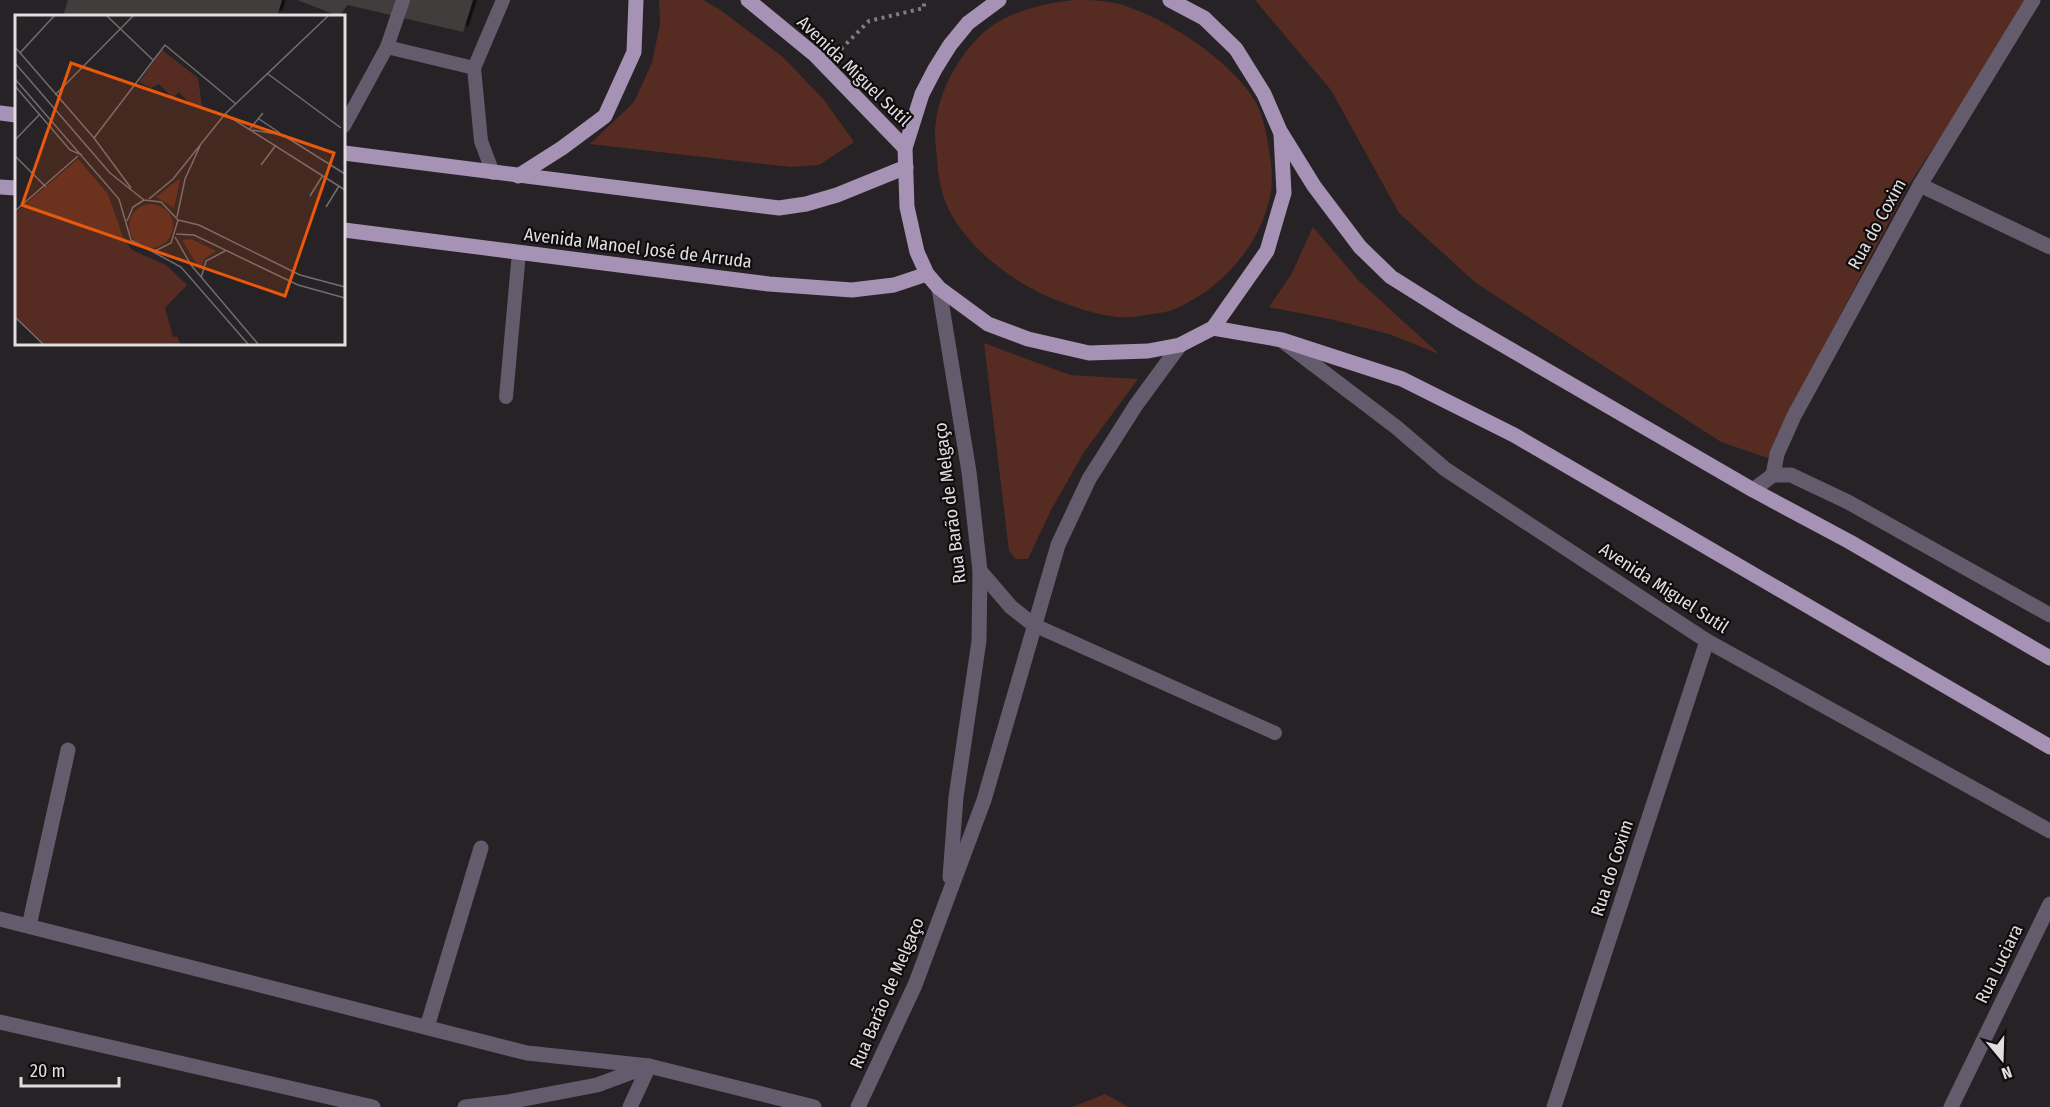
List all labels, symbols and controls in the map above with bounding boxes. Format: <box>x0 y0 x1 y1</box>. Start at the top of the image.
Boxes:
street label: Avenida Miguel Sutil <box>793 11 916 131</box>
inset map <box>15 15 345 345</box>
street label: Rua do Coxim <box>1843 175 1911 273</box>
street label: Avenida Manoel José de Arruda <box>523 223 753 273</box>
street label: Rua Barão de Melgaço <box>929 421 971 585</box>
street label: Avenida Miguel Sutil <box>1595 538 1733 638</box>
street label: Rua do Coxim <box>1586 817 1638 919</box>
street label: Rua Barão de Melgaço <box>845 914 929 1072</box>
street label: Rua Luciara <box>1970 921 2028 1007</box>
north arrow <box>1972 1029 2032 1089</box>
scale bar <box>21 1050 118 1088</box>
text: 20 m <box>30 1060 65 1082</box>
text: N <box>1999 1062 2014 1083</box>

